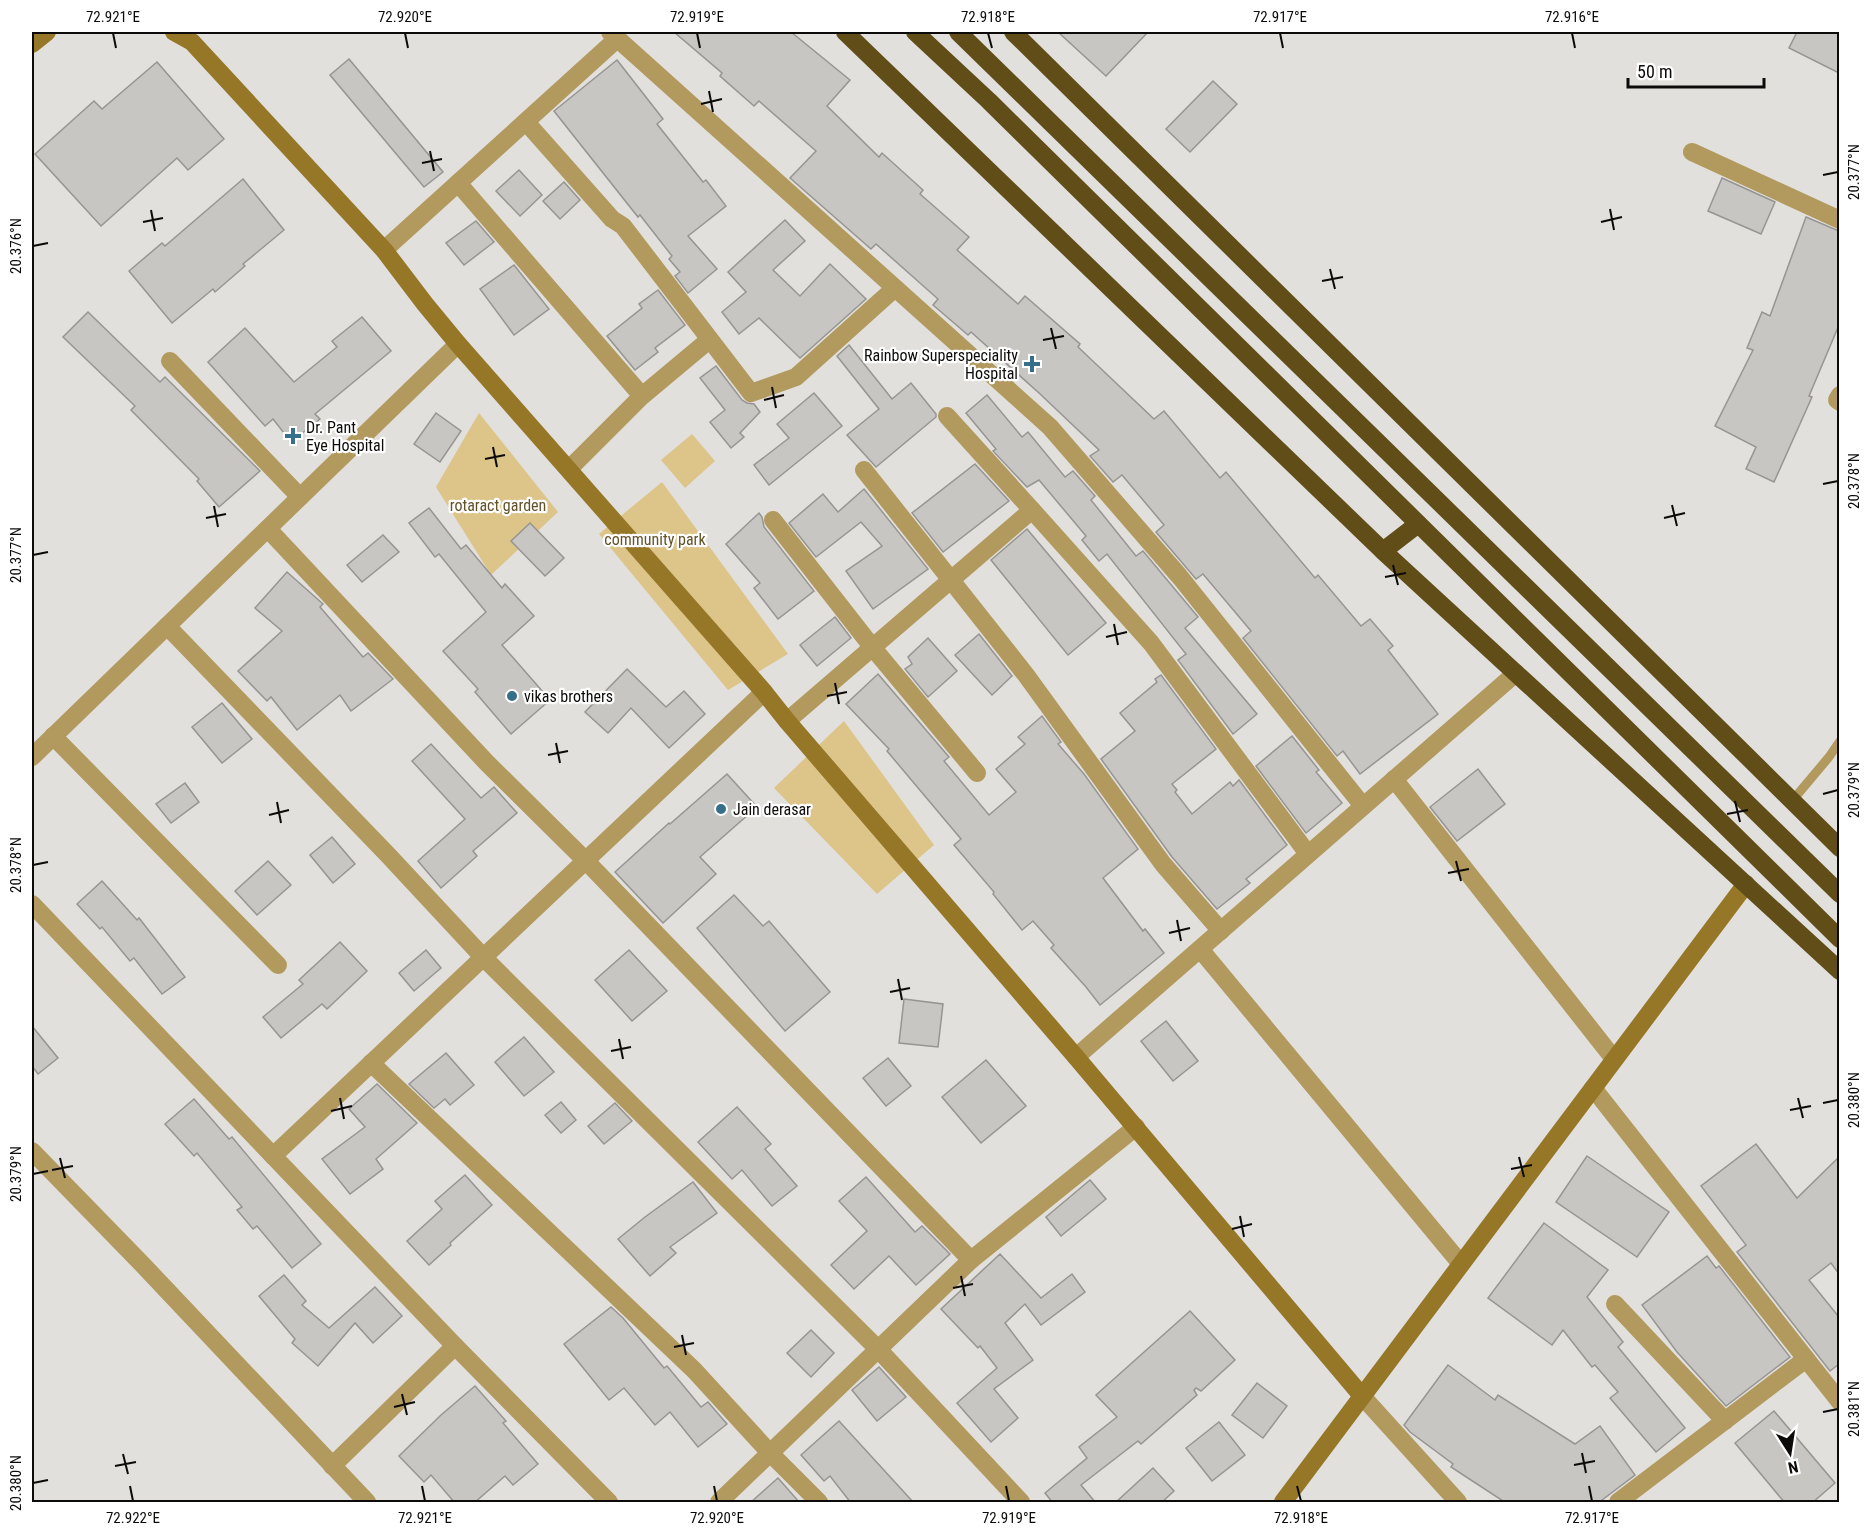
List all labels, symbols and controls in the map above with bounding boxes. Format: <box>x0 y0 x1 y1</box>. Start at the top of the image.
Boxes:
text: 72.921°E <box>86 8 140 26</box>
text: 72.920°E <box>378 8 432 26</box>
text: 72.919°E <box>670 8 724 26</box>
text: 72.918°E <box>961 8 1015 26</box>
text: 72.917°E <box>1253 8 1307 26</box>
text: 72.916°E <box>1545 8 1599 26</box>
scale bar <box>1628 51 1764 89</box>
text: 50 m <box>1637 61 1672 82</box>
text: 20.377°N <box>1845 144 1863 200</box>
text: 20.376°N <box>7 218 25 274</box>
place label: Rainbow Superspeciality Hospital <box>864 346 1018 383</box>
marker: Rainbow Superspeciality Hospital <box>1023 355 1041 373</box>
place label: Dr. Pant Eye Hospital <box>306 418 384 455</box>
marker: Dr. Pant Eye Hospital <box>284 427 302 445</box>
text: 20.378°N <box>1845 453 1863 509</box>
park label: rotaract garden <box>450 496 546 515</box>
text: 20.377°N <box>7 527 25 583</box>
park label: community park <box>604 530 706 549</box>
place label: vikas brothers <box>524 687 613 706</box>
marker: vikas brothers <box>505 689 519 703</box>
text: 20.379°N <box>1845 762 1863 818</box>
place label: Jain derasar <box>733 800 811 819</box>
marker: Jain derasar <box>714 802 728 816</box>
text: 20.378°N <box>7 837 25 893</box>
text: 20.380°N <box>1845 1072 1863 1128</box>
text: 20.379°N <box>7 1146 25 1202</box>
text: 20.381°N <box>1845 1381 1863 1437</box>
north arrow <box>1760 1423 1820 1483</box>
text: 20.380°N <box>7 1455 25 1511</box>
text: N <box>1786 1457 1800 1477</box>
text: 72.922°E <box>106 1509 160 1527</box>
text: 72.921°E <box>398 1509 452 1527</box>
text: 72.920°E <box>690 1509 744 1527</box>
text: 72.919°E <box>982 1509 1036 1527</box>
text: 72.918°E <box>1274 1509 1328 1527</box>
text: 72.917°E <box>1565 1509 1619 1527</box>

